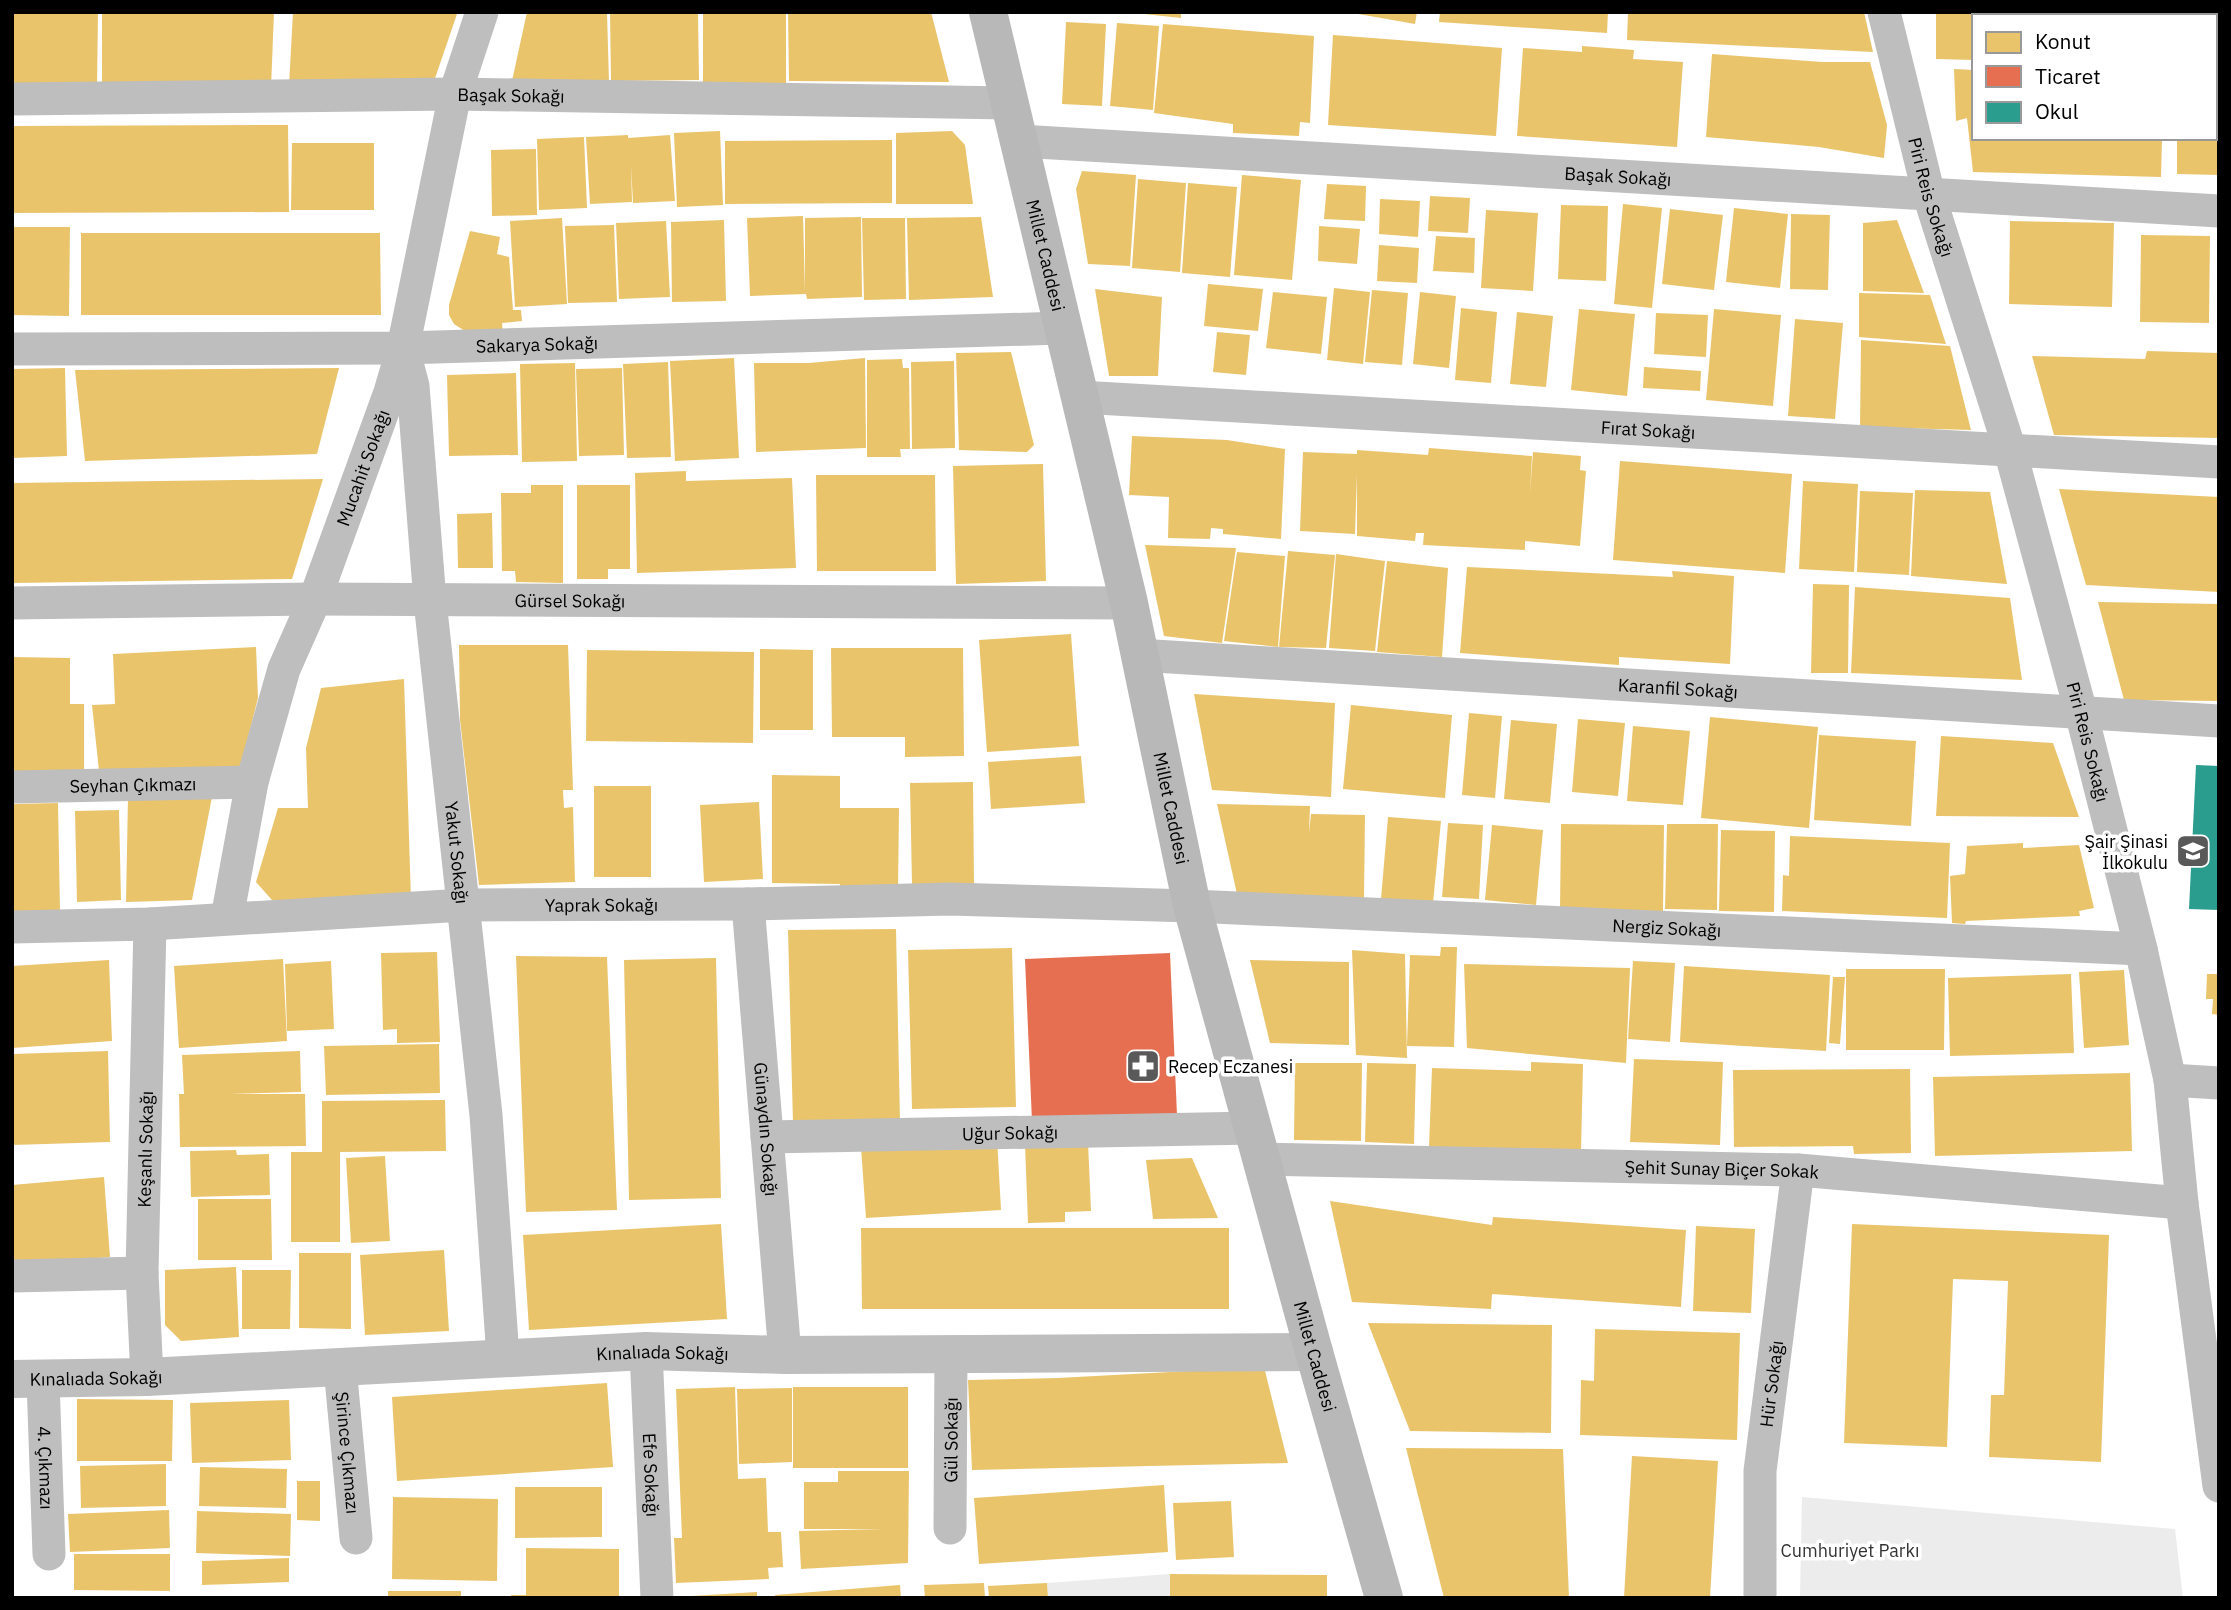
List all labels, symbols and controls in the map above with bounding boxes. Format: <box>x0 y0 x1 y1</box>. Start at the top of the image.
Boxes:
legend <box>1972 14 2217 140</box>
text: Konut <box>2035 27 2091 55</box>
text: Ticaret <box>2035 62 2101 90</box>
street label: Başak Sokağı <box>457 83 565 107</box>
text: Okul <box>2035 97 2079 125</box>
street label: Piri Reis Sokağı <box>1904 135 1959 260</box>
street label: Başak Sokağı <box>1564 161 1672 191</box>
street label: Millet Caddesi <box>1022 197 1070 313</box>
street label: Sakarya Sokağı <box>476 331 598 357</box>
street label: Mucahit Sokağı <box>331 406 394 529</box>
street label: Fırat Sokağı <box>1600 415 1696 444</box>
street label: Gürsel Sokağı <box>514 588 625 612</box>
street label: Karanfil Sokağı <box>1617 673 1739 703</box>
street label: Piri Reis Sokağı <box>2062 679 2115 804</box>
street label: Millet Caddesi <box>1149 750 1195 866</box>
street label: Seyhan Çıkmazı <box>69 772 197 797</box>
street label: Yakut Sokağı <box>440 800 474 905</box>
place label: Şair Şinasi İlkokulu <box>2085 830 2168 874</box>
school or university icon: Şair Şinasi İlkokulu <box>2174 832 2212 870</box>
street label: Yaprak Sokağı <box>545 893 658 916</box>
street label: Nergiz Sokağı <box>1612 914 1722 941</box>
pharmacy icon: Recep Eczanesi <box>1124 1047 1162 1085</box>
place label: Recep Eczanesi <box>1168 1055 1293 1078</box>
street label: Günaydın Sokağı <box>750 1061 783 1197</box>
street label: Keşanlı Sokağı <box>132 1090 158 1208</box>
street label: Uğur Sokağı <box>962 1120 1058 1145</box>
street label: Şehit Sunay Biçer Sokak <box>1624 1155 1821 1183</box>
street label: Millet Caddesi <box>1289 1298 1342 1414</box>
street label: Kınalıada Sokağı <box>595 1339 729 1365</box>
street label: Hür Sokağı <box>1754 1339 1788 1429</box>
street label: Kınalıada Sokağı <box>30 1365 163 1390</box>
street label: Şirince Çıkmazı <box>331 1390 365 1515</box>
street label: Gül Sokağı <box>939 1397 962 1483</box>
street label: 4. Çıkmazı <box>33 1426 59 1510</box>
street label: Efe Sokağı <box>638 1432 665 1517</box>
park label: Cumhuriyet Parkı <box>1781 1539 1919 1562</box>

